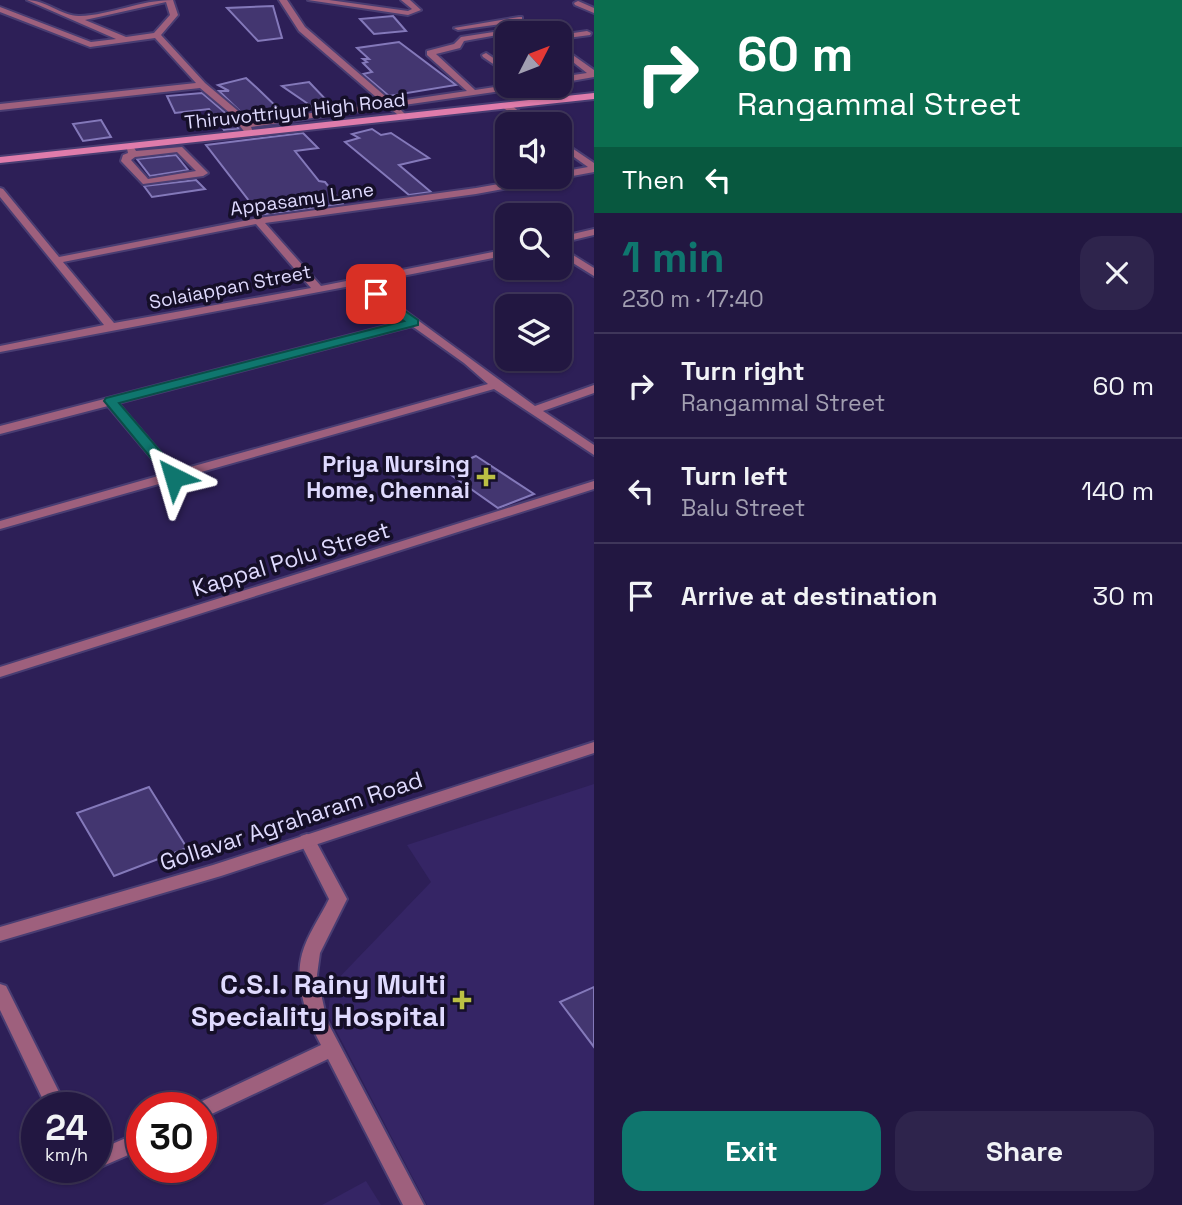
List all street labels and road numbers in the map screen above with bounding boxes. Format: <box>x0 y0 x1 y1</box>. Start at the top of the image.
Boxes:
street label: Thiruvottriyur High Road <box>183 87 407 135</box>
street label: Appasamy Lane <box>228 177 376 221</box>
street label: Solaiappan Street <box>147 259 313 315</box>
street label: Kappal Polu Street <box>188 515 394 603</box>
street label: Gollavar Agraharam Road <box>156 764 426 878</box>

